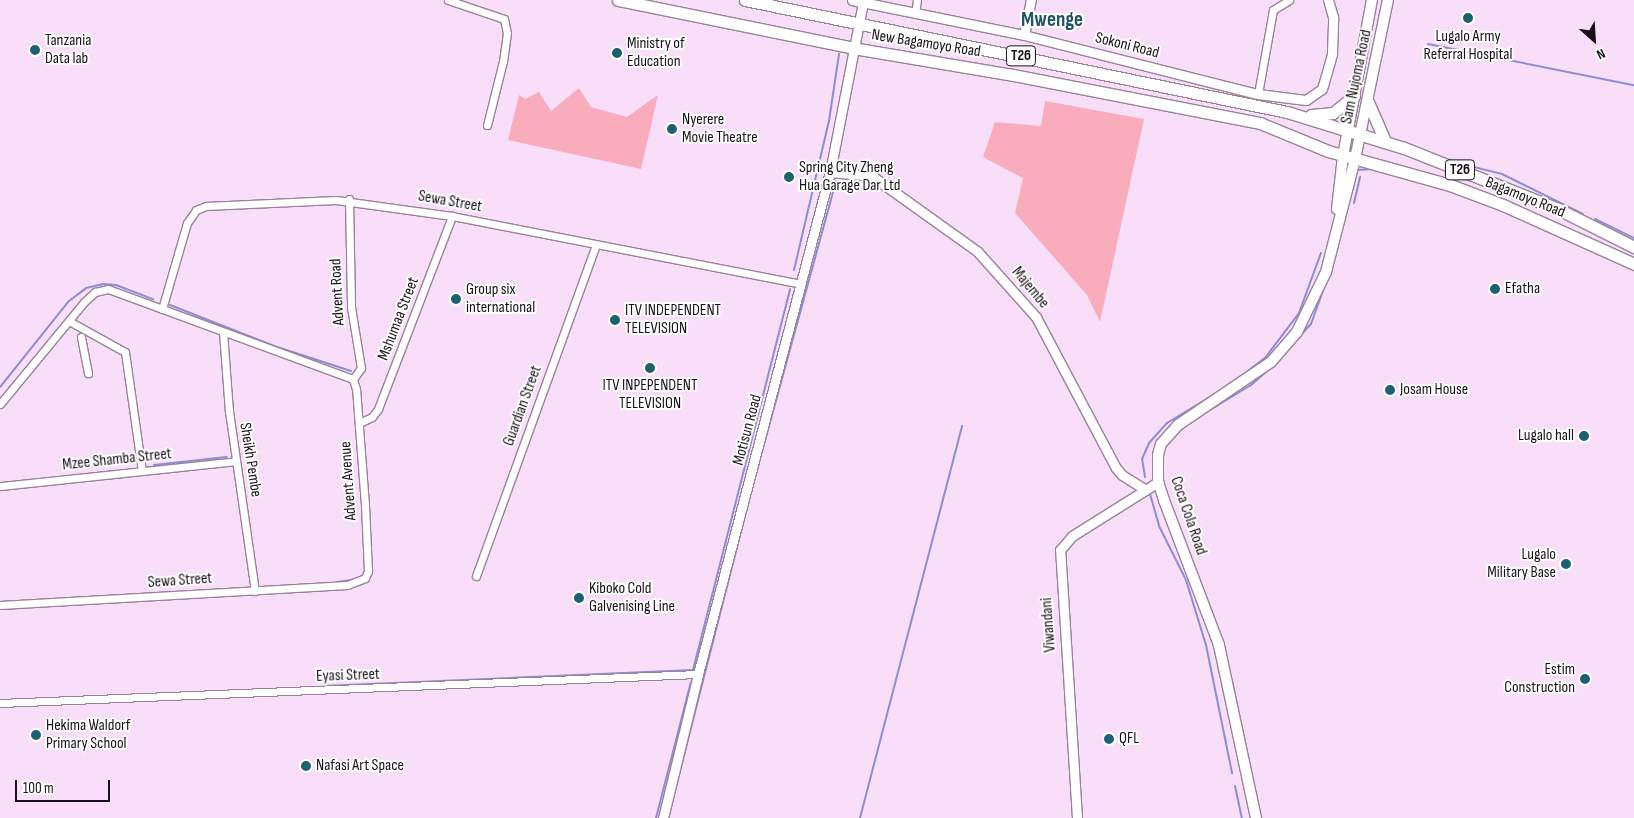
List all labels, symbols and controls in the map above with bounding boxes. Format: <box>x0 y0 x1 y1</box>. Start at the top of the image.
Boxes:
district label: Mwenge <box>1021 7 1083 33</box>
marker: Lugalo Army Referral Hospital <box>1461 11 1475 25</box>
north arrow <box>1569 15 1619 65</box>
street label: New Bagamoyo Road <box>870 26 982 62</box>
place label: Lugalo Army Referral Hospital <box>1424 27 1512 65</box>
street label: Sam Nujoma Road <box>1338 28 1376 126</box>
street label: Sokoni Road <box>1093 29 1161 63</box>
place label: Tanzania Data lab <box>45 31 91 69</box>
place label: Ministry of Education <box>627 34 685 72</box>
marker: Tanzania Data lab <box>29 44 41 56</box>
road number: T26 <box>1005 44 1037 68</box>
text: N <box>1594 45 1608 63</box>
marker: Ministry of Education <box>611 47 623 59</box>
place label: Nyerere Movie Theatre <box>682 110 758 148</box>
marker: Nyerere Movie Theatre <box>666 123 678 135</box>
place label: Spring City Zheng Hua Garage Dar Ltd <box>799 158 901 196</box>
road number: T26 <box>1444 158 1476 182</box>
marker: Spring City Zheng Hua Garage Dar Ltd <box>783 171 795 183</box>
street label: Bagamoyo Road <box>1482 173 1568 223</box>
street label: Sewa Street <box>417 187 483 217</box>
street label: Advent Road <box>327 258 349 326</box>
street label: Majembe <box>1007 263 1053 313</box>
street label: Mshumaa Street <box>374 275 424 363</box>
place label: Efatha <box>1505 279 1540 299</box>
place label: Group six international <box>466 280 535 318</box>
marker: Efatha <box>1489 283 1501 295</box>
marker: Group six international <box>450 293 462 305</box>
place label: ITV INDEPENDENT TELEVISION <box>625 301 721 339</box>
marker: ITV INDEPENDENT TELEVISION <box>609 314 621 326</box>
marker: ITV INPEPENDENT TELEVISION <box>644 362 656 374</box>
street label: Guardian Street <box>500 363 546 449</box>
place label: ITV INPEPENDENT TELEVISION <box>603 376 697 414</box>
place label: Josam House <box>1400 380 1468 400</box>
marker: Josam House <box>1384 384 1396 396</box>
street label: Motisun Road <box>729 393 767 467</box>
street label: Sheikh Pembe <box>235 421 265 499</box>
place label: Lugalo hall <box>1518 426 1574 446</box>
marker: Lugalo hall <box>1578 430 1590 442</box>
street label: Advent Avenue <box>337 441 361 521</box>
street label: Mzee Shamba Street <box>61 445 173 475</box>
street label: Coca Cola Road <box>1166 474 1210 558</box>
place label: Lugalo Military Base <box>1487 545 1556 583</box>
marker: Lugalo Military Base <box>1560 558 1572 570</box>
street label: Sewa Street <box>147 569 213 593</box>
place label: Kiboko Cold Galvenising Line <box>589 579 675 617</box>
marker: Kiboko Cold Galvenising Line <box>573 592 585 604</box>
street label: Viwandani <box>1038 597 1060 653</box>
place label: Estim Construction <box>1504 660 1575 698</box>
street label: Eyasi Street <box>316 665 380 687</box>
marker: Estim Construction <box>1579 673 1591 685</box>
place label: Hekima Waldorf Primary School <box>46 716 130 754</box>
marker: Hekima Waldorf Primary School <box>30 729 42 741</box>
place label: QFL <box>1119 729 1139 749</box>
marker: QFL <box>1103 733 1115 745</box>
place label: Nafasi Art Space <box>316 756 404 776</box>
marker: Nafasi Art Space <box>300 760 312 772</box>
scale bar <box>18 770 112 802</box>
text: 100 m <box>23 779 54 798</box>

